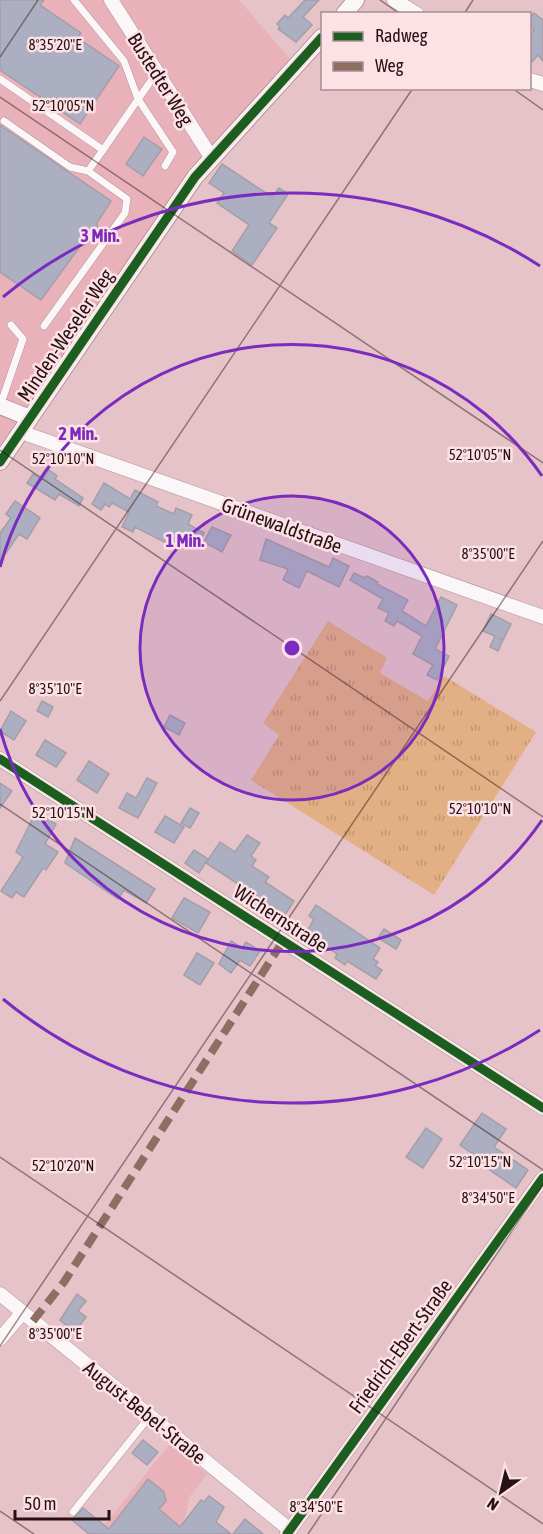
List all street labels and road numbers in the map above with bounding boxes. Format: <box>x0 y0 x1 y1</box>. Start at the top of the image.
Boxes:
street label: Bustedter Weg <box>123 28 199 130</box>
street label: Minden-Weseler Weg <box>12 264 118 405</box>
street label: Grünewaldstraße <box>219 493 345 557</box>
street label: Wichernstraße <box>230 879 332 957</box>
street label: Friedrich-Ebert-Straße <box>344 1274 456 1418</box>
street label: August-Bebel-Straße <box>79 1356 211 1468</box>

